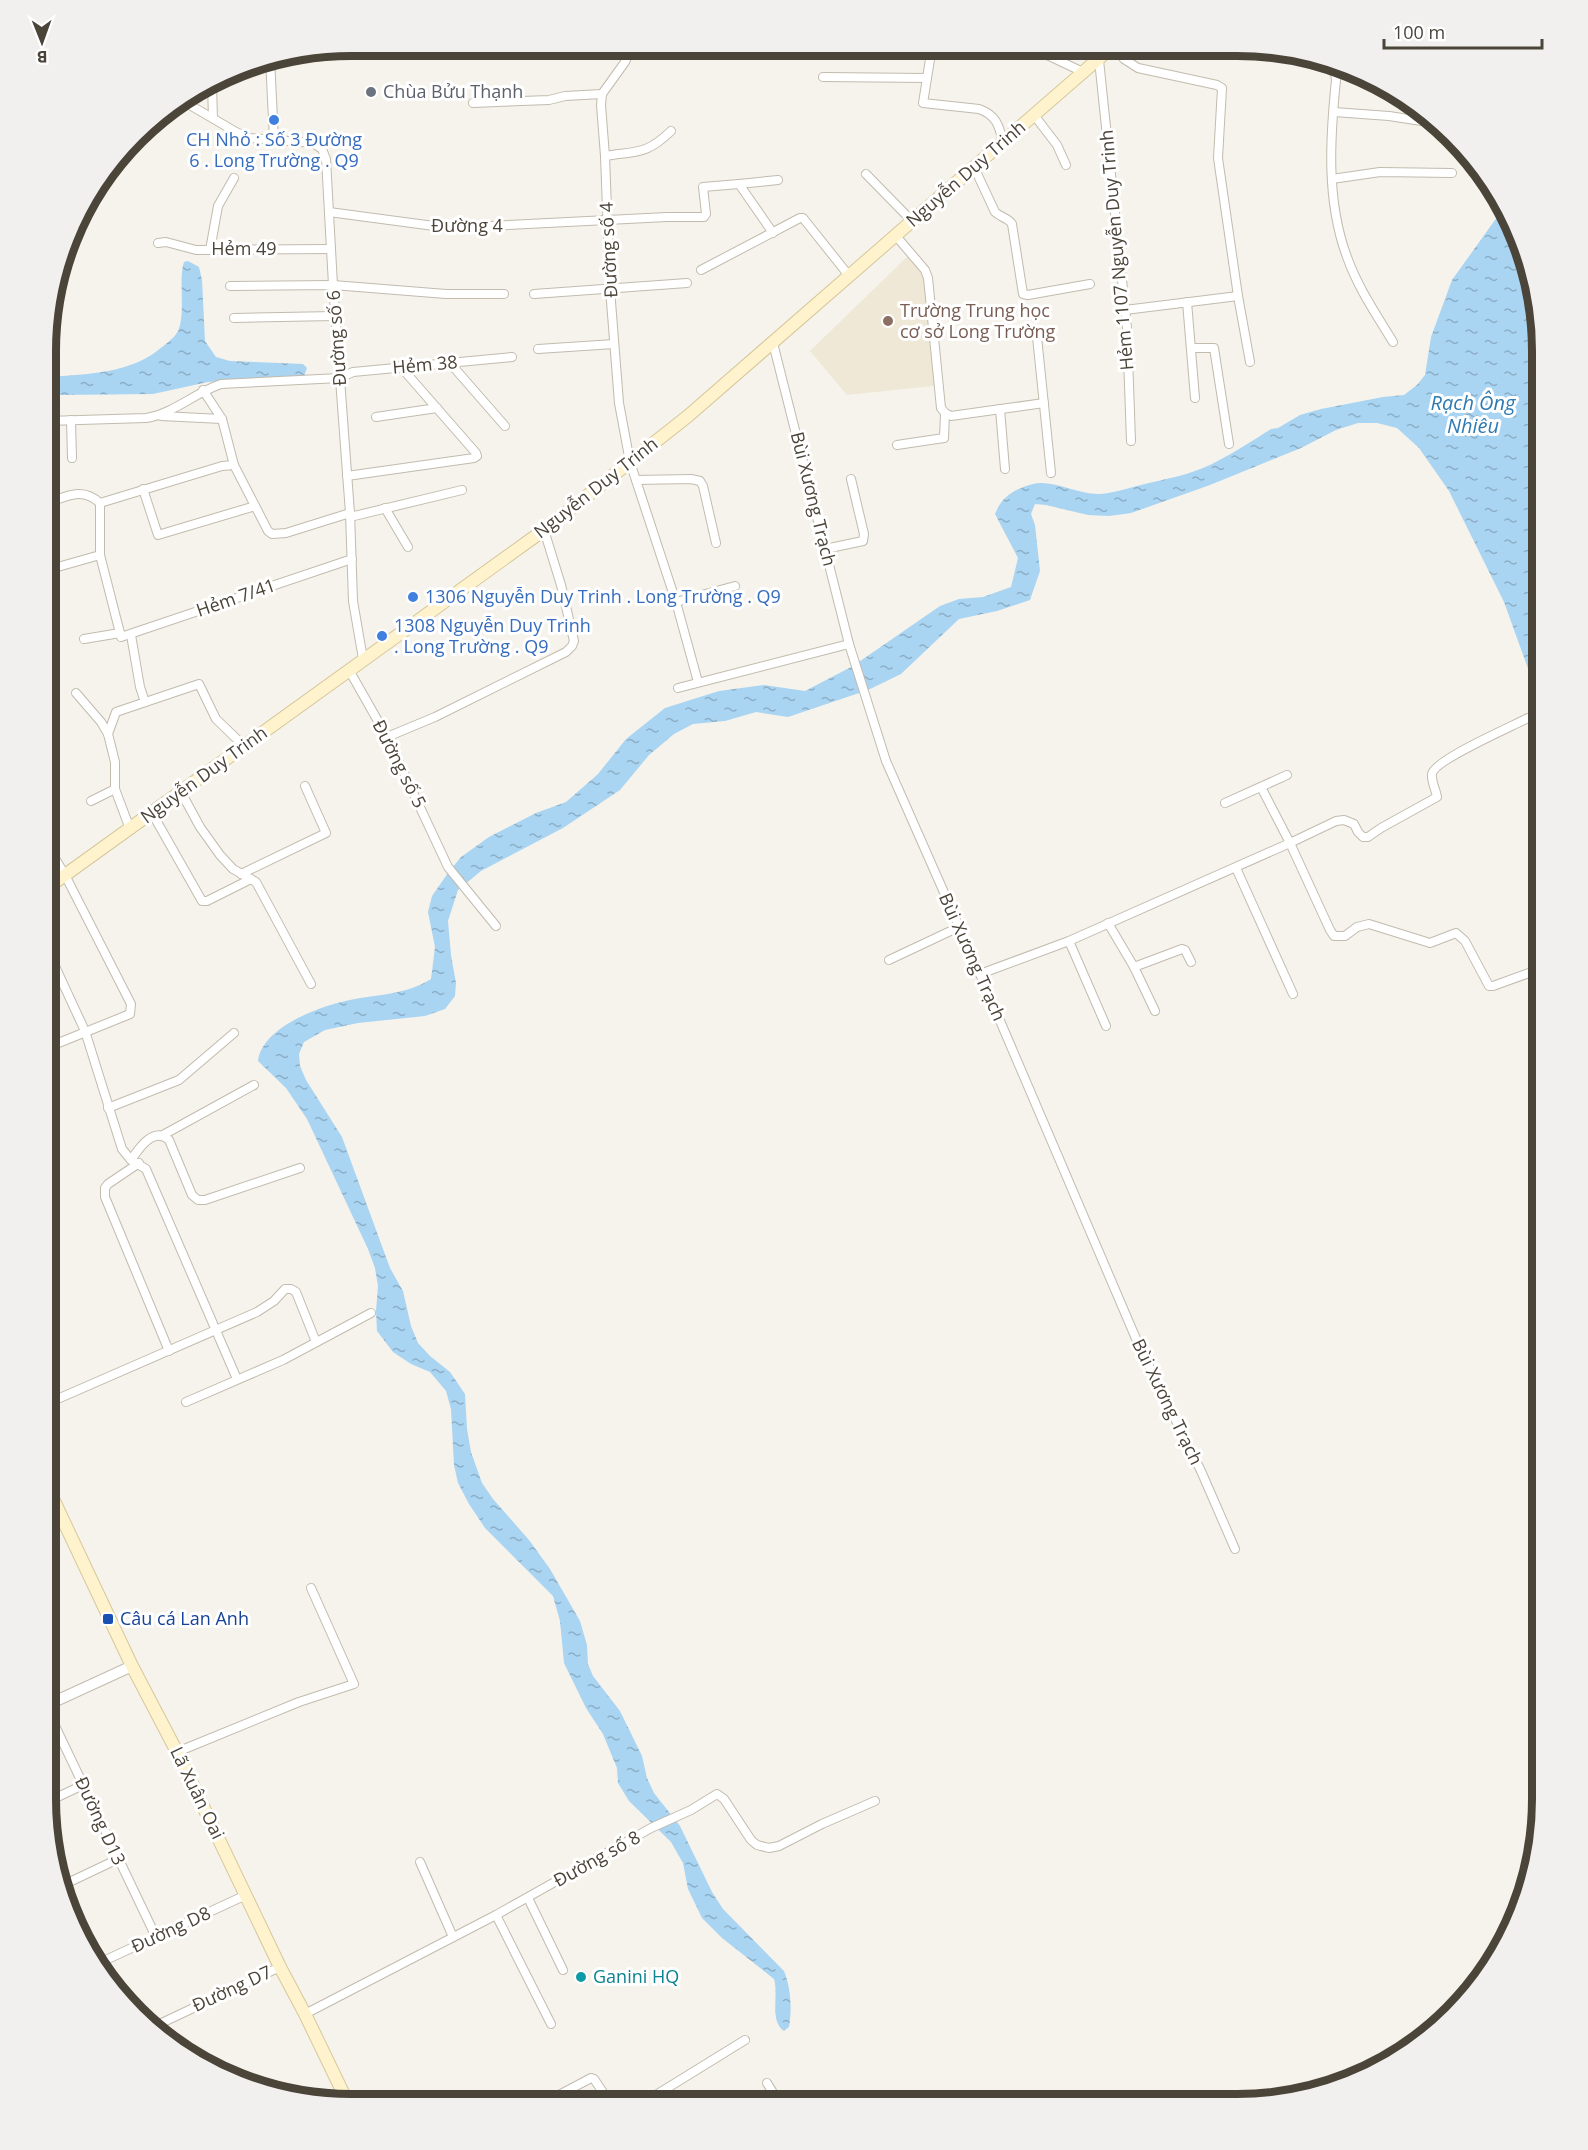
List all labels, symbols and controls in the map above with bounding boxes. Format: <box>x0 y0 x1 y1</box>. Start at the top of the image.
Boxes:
north arrow <box>12 12 72 72</box>
scale bar <box>1384 12 1542 50</box>
text: 100 m <box>1393 20 1445 44</box>
text: B <box>37 46 48 68</box>
place label: Chùa Bửu Thạnh <box>383 79 523 103</box>
marker: Chùa Bửu Thạnh <box>364 85 378 99</box>
marker: CH Nhỏ : Số 3 Đường 6 . Long Trường . Q9 <box>267 113 281 127</box>
street label: Nguyễn Duy Trinh <box>901 115 1030 232</box>
place label: CH Nhỏ : Số 3 Đường 6 . Long Trường . Q9 <box>186 127 362 172</box>
street label: Hẻm 1107 Nguyễn Duy Trinh <box>1094 129 1138 371</box>
street label: Đường số 4 <box>594 202 622 299</box>
street label: Đường 4 <box>431 213 503 237</box>
street label: Hẻm 49 <box>211 236 277 260</box>
street label: Đường số 6 <box>321 289 351 387</box>
place label: Trường Trung học cơ sở Long Trường <box>900 298 1055 343</box>
marker: Trường Trung học cơ sở Long Trường <box>881 314 895 328</box>
street label: Hẻm 38 <box>391 349 458 379</box>
water label: Rạch Ông Nhiêu <box>1431 389 1516 439</box>
street label: Bùi Xương Trạch <box>786 429 842 568</box>
street label: Nguyễn Duy Trinh <box>529 431 662 543</box>
street label: Hẻm 7/41 <box>193 572 278 622</box>
place label: 1306 Nguyễn Duy Trinh . Long Trường . Q9 <box>425 584 781 608</box>
marker: 1306 Nguyễn Duy Trinh . Long Trường . Q9 <box>406 590 420 604</box>
place label: 1308 Nguyễn Duy Trinh . Long Trường . Q9 <box>394 613 591 658</box>
marker: 1308 Nguyễn Duy Trinh . Long Trường . Q9 <box>375 629 389 643</box>
street label: Đường số 5 <box>367 715 432 812</box>
street label: Nguyễn Duy Trinh <box>135 720 272 828</box>
street label: Bùi Xương Trạch <box>934 889 1012 1024</box>
street label: Bùi Xương Trạch <box>1127 1334 1209 1469</box>
place label: Câu cá Lan Anh <box>120 1606 249 1630</box>
marker: Câu cá Lan Anh <box>101 1612 115 1626</box>
street label: Lã Xuân Oai <box>165 1742 231 1843</box>
street label: Đường D13 <box>70 1772 132 1869</box>
street label: Đường số 8 <box>549 1824 644 1892</box>
street label: Đường D8 <box>127 1900 214 1958</box>
street label: Đường D7 <box>188 1959 275 2017</box>
place label: Ganini HQ <box>593 1964 679 1988</box>
marker: Ganini HQ <box>574 1970 588 1984</box>

